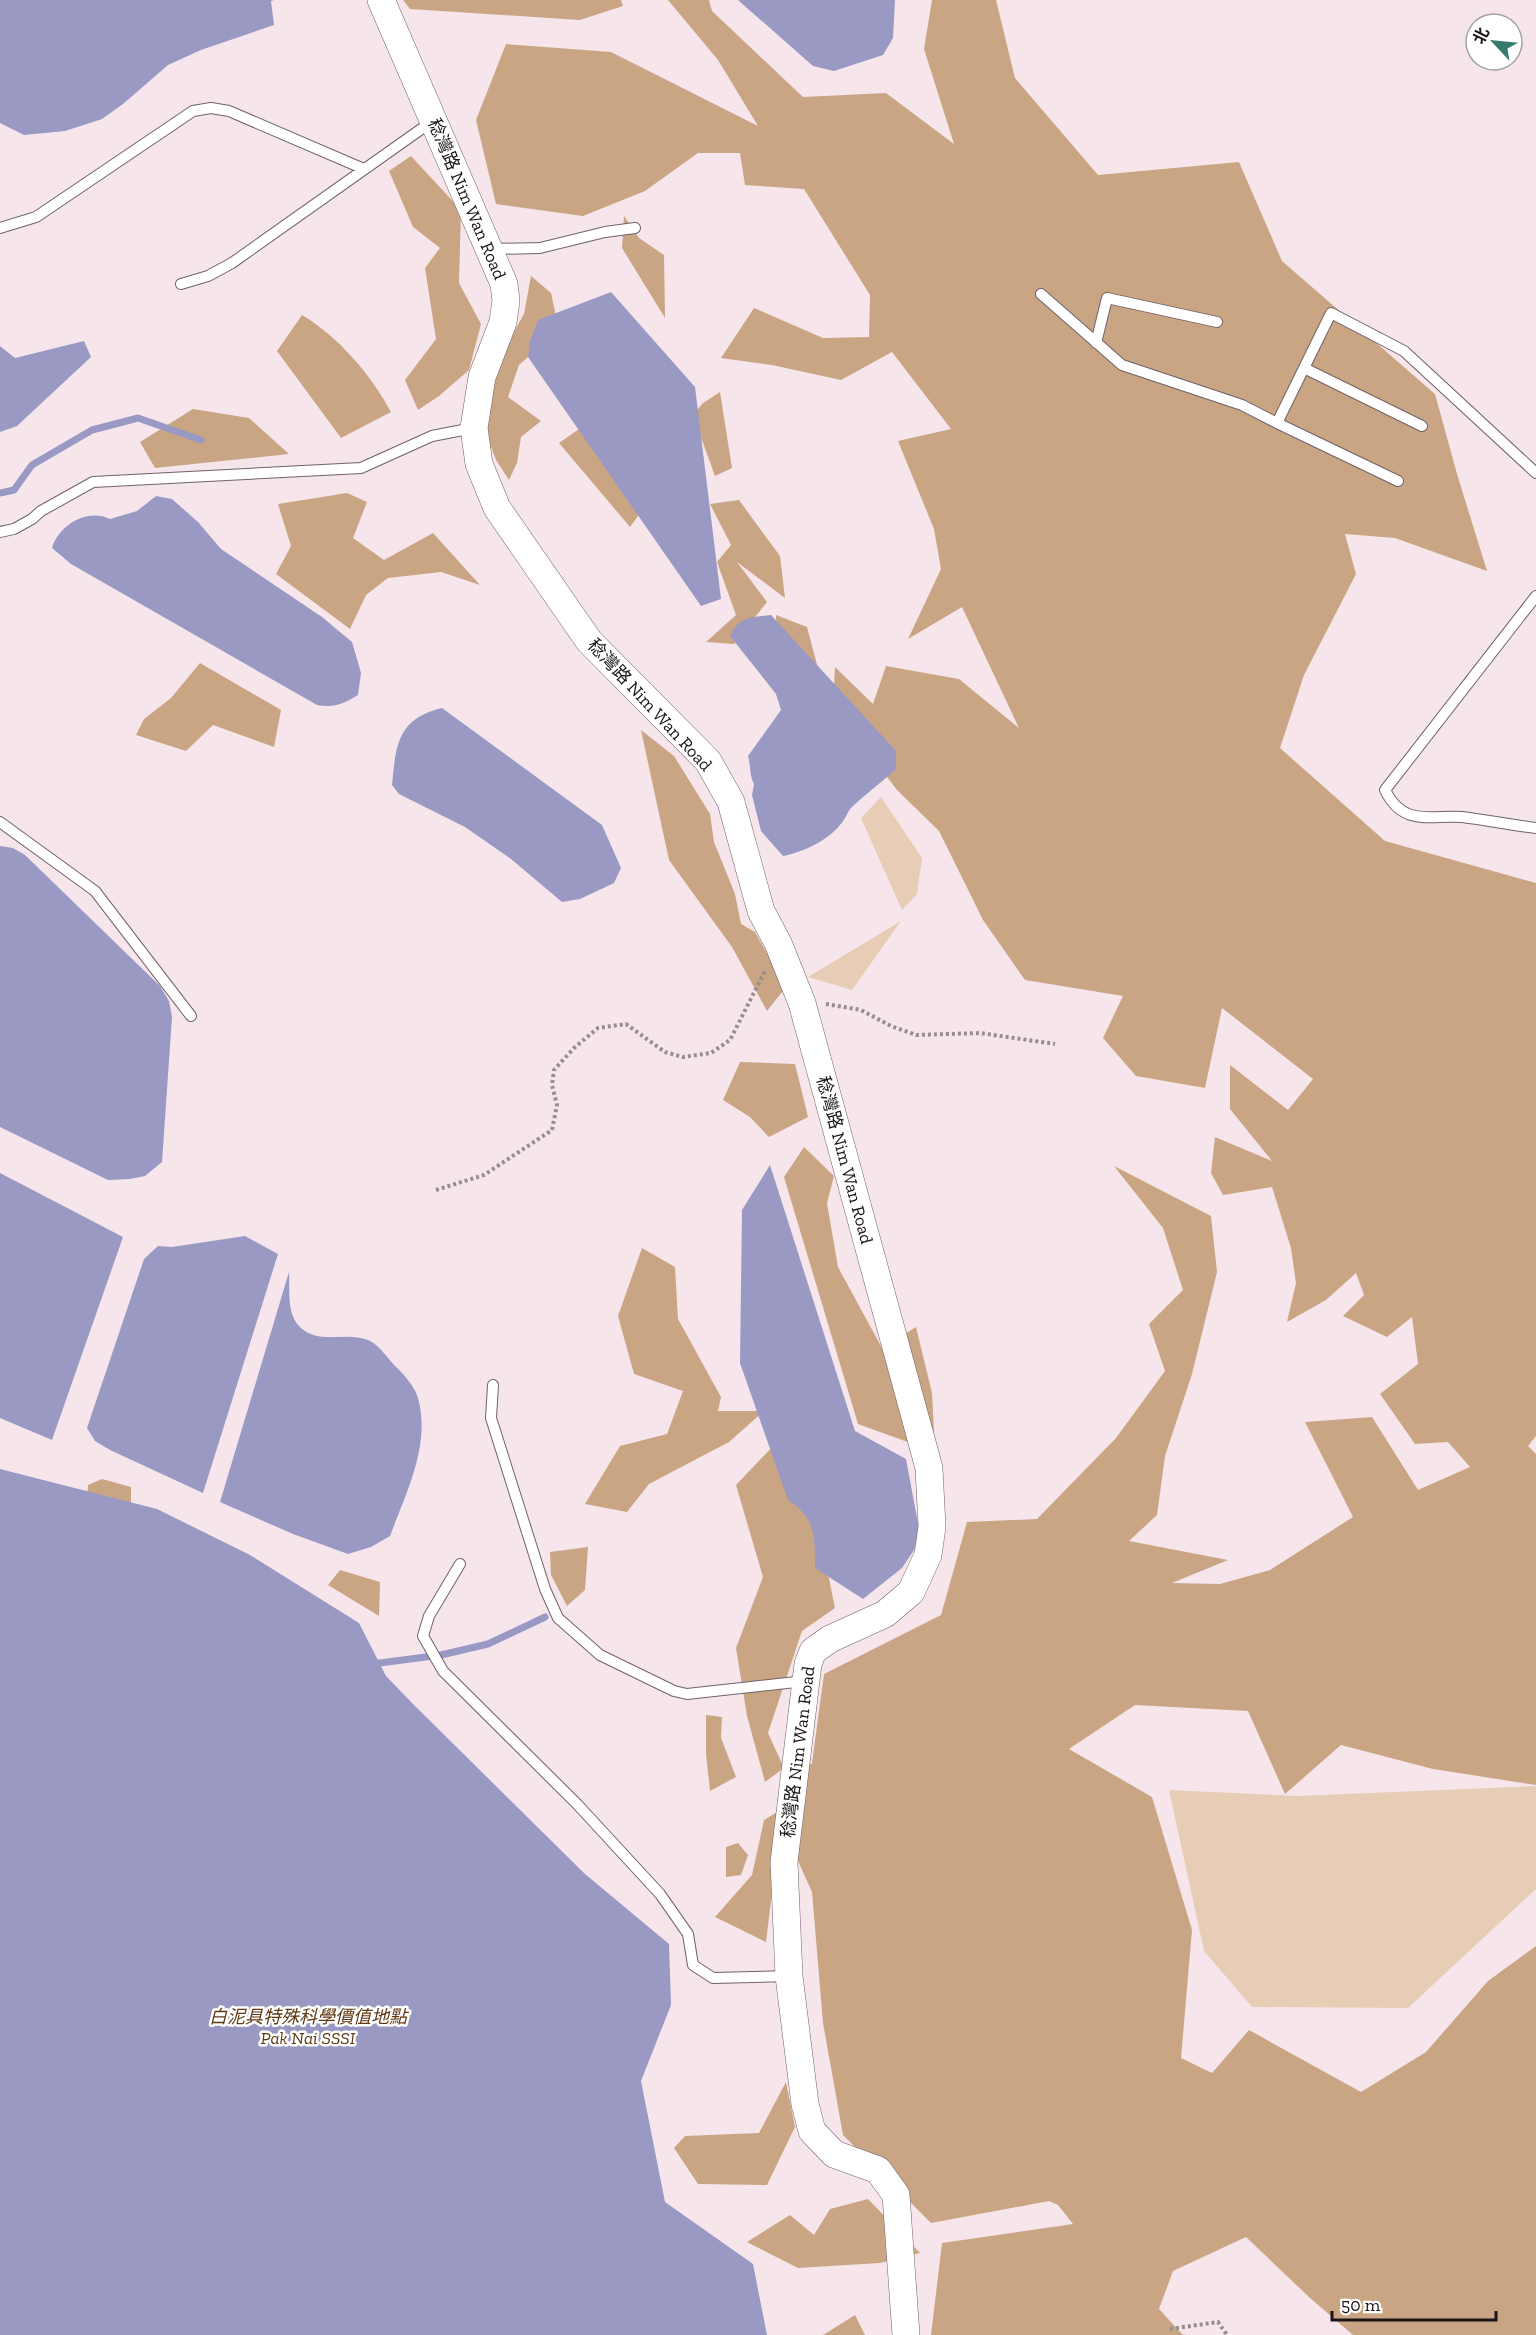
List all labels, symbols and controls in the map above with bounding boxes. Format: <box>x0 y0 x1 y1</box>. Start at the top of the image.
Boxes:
north arrow <box>1464 12 1524 72</box>
text: 北 <box>1469 24 1493 47</box>
street label: 稔灣路 Nim Wan Road <box>423 115 511 283</box>
street label: 稔灣路 Nim Wan Road <box>583 634 717 776</box>
street label: 稔灣路 Nim Wan Road <box>812 1074 878 1246</box>
street label: 稔灣路 Nim Wan Road <box>777 1665 819 1839</box>
park label: 白泥具特殊科學價值地點 Pak Nai SSSI <box>209 2006 410 2049</box>
scale bar <box>1332 2284 1496 2322</box>
text: 50 m <box>1341 2294 1381 2316</box>

